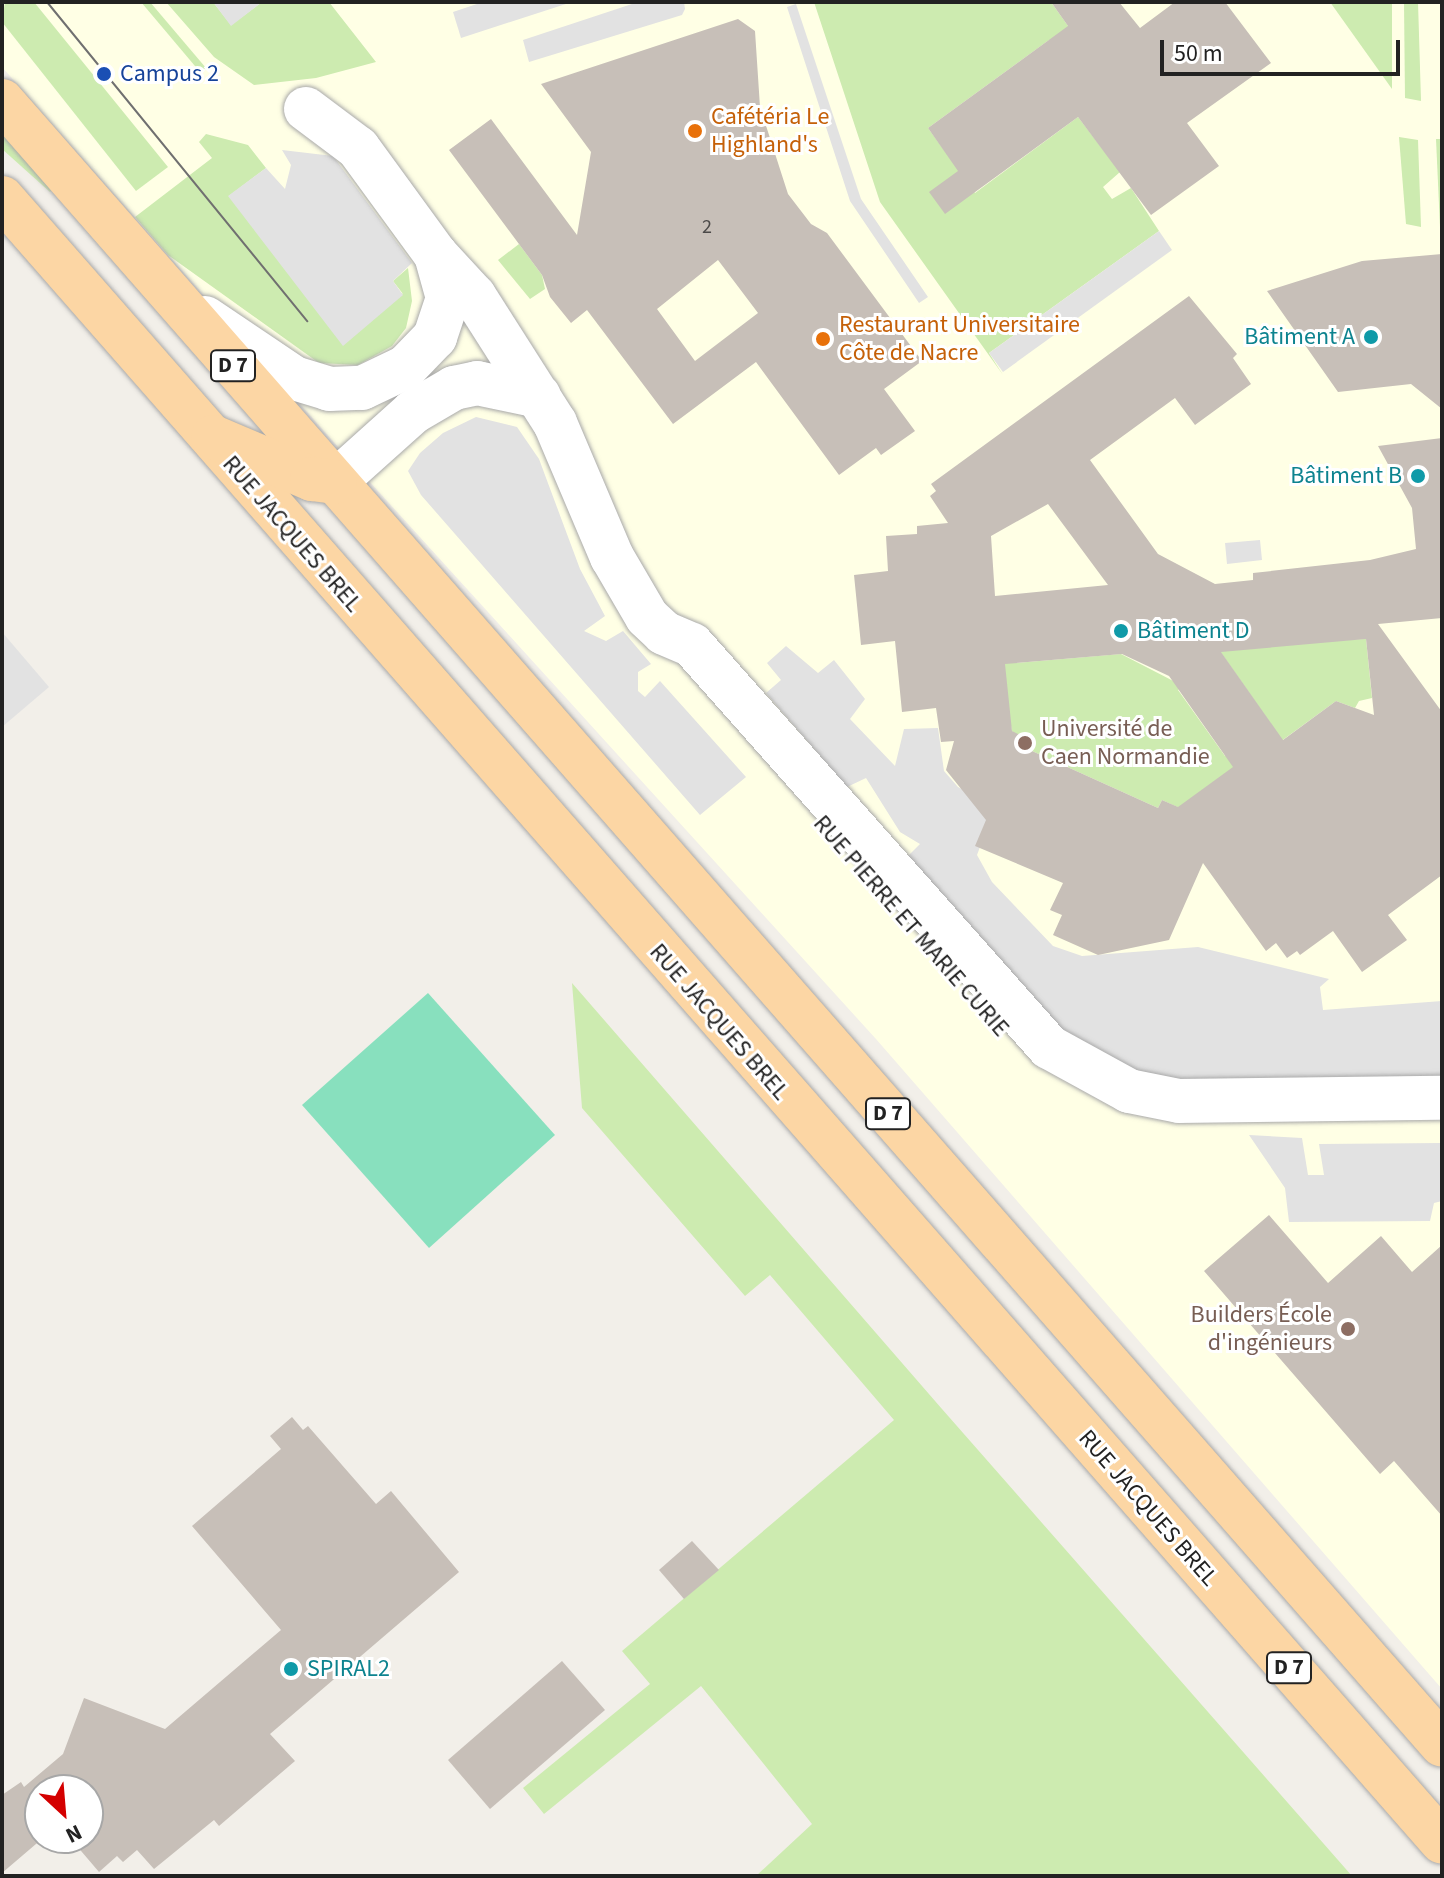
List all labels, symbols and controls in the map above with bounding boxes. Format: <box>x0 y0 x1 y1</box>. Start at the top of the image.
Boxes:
scale bar <box>1164 24 1404 74</box>
text: 50 m <box>1174 36 1223 71</box>
place label: Campus 2 <box>120 60 219 88</box>
marker: Campus 2 <box>95 65 113 83</box>
place label: Cafétéria Le Highland's <box>711 103 829 159</box>
marker: Cafétéria Le Highland's <box>686 122 704 140</box>
house number: 2 <box>702 215 712 239</box>
place label: Restaurant Universitaire Côte de Nacre <box>839 311 1080 367</box>
place label: Bâtiment A <box>1244 323 1355 351</box>
marker: Bâtiment A <box>1362 328 1380 346</box>
marker: Restaurant Universitaire Côte de Nacre <box>814 330 832 348</box>
road number: D 7 <box>209 348 257 384</box>
street label: RUE JACQUES BREL <box>216 450 368 618</box>
place label: Bâtiment B <box>1290 462 1402 490</box>
marker: Bâtiment B <box>1409 467 1427 485</box>
place label: Bâtiment D <box>1137 617 1249 645</box>
marker: Bâtiment D <box>1112 622 1130 640</box>
place label: Université de Caen Normandie <box>1041 715 1210 771</box>
marker: Université de Caen Normandie <box>1016 734 1034 752</box>
street label: RUE PIERRE ET MARIE CURIE <box>807 810 1015 1042</box>
street label: RUE JACQUES BREL <box>643 938 795 1106</box>
road number: D 7 <box>864 1096 912 1132</box>
place label: Builders École d'ingénieurs <box>1191 1301 1332 1357</box>
marker: Builders École d'ingénieurs <box>1339 1320 1357 1338</box>
street label: RUE JACQUES BREL <box>1072 1424 1224 1592</box>
road number: D 7 <box>1265 1650 1313 1686</box>
place label: SPIRAL2 <box>307 1655 390 1683</box>
marker: SPIRAL2 <box>282 1660 300 1678</box>
north arrow <box>24 1774 104 1854</box>
text: N <box>60 1816 87 1851</box>

